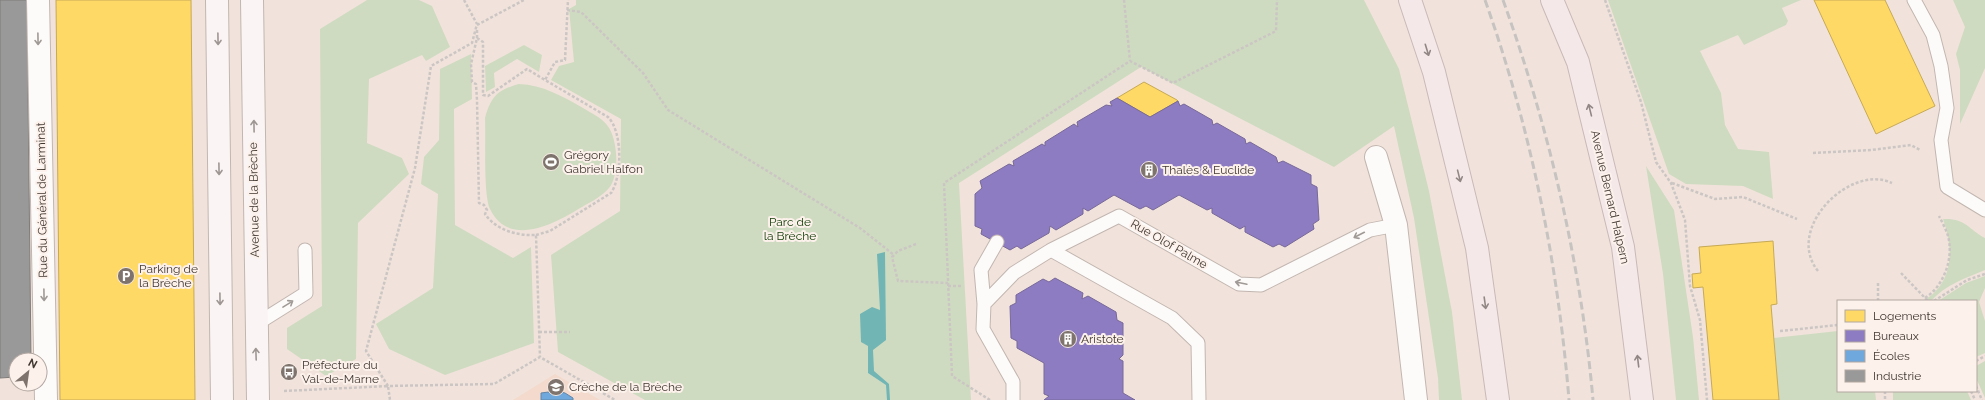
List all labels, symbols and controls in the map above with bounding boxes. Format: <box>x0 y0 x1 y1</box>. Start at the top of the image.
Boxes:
one-way arrow <box>35 32 42 45</box>
one-way arrow <box>214 32 222 45</box>
one-way arrow <box>1424 44 1431 57</box>
one-way arrow <box>1585 104 1593 117</box>
one-way arrow <box>250 120 257 133</box>
street label: Rue du Général de Larminat <box>34 122 50 278</box>
street label: Avenue Bernard Halpern <box>1588 129 1632 265</box>
street label: Avenue de la Brèche <box>246 142 262 258</box>
place label: Grégory Gabriel Halfon <box>564 148 643 176</box>
sports icon: Grégory Gabriel Halfon <box>541 152 561 172</box>
building icon: Thalès & Euclide <box>1139 160 1159 180</box>
one-way arrow <box>215 162 223 175</box>
place label: Thalès & Euclide <box>1162 163 1254 177</box>
one-way arrow <box>1456 169 1464 182</box>
park label: Parc de la Brèche <box>764 215 816 243</box>
street label: Rue Olof Palme <box>1128 216 1210 272</box>
one-way arrow <box>1353 232 1365 240</box>
place label: Parking de la Brèche <box>139 262 198 290</box>
parking icon: Parking de la Brèche <box>116 266 136 286</box>
one-way arrow <box>1235 279 1248 287</box>
one-way arrow <box>40 288 48 301</box>
one-way arrow <box>217 292 224 305</box>
one-way arrow <box>1481 297 1489 310</box>
one-way arrow <box>282 300 294 308</box>
legend <box>1837 300 1977 392</box>
text: Logements <box>1873 309 1936 323</box>
building icon: Aristote <box>1058 329 1078 349</box>
text: Bureaux <box>1873 329 1919 343</box>
place label: Aristote <box>1081 332 1124 346</box>
one-way arrow <box>252 348 260 361</box>
text: Écoles <box>1873 349 1910 363</box>
north arrow <box>8 352 48 392</box>
one-way arrow <box>1634 355 1642 368</box>
text: N <box>26 356 39 371</box>
place label: Préfecture du Val-de-Marne <box>302 358 379 386</box>
bus stop icon: Préfecture du Val-de-Marne <box>279 362 299 382</box>
text: Industrie <box>1873 369 1921 383</box>
school or university icon: Crèche de la Brèche <box>546 377 566 397</box>
place label: Crèche de la Brèche <box>569 380 682 394</box>

